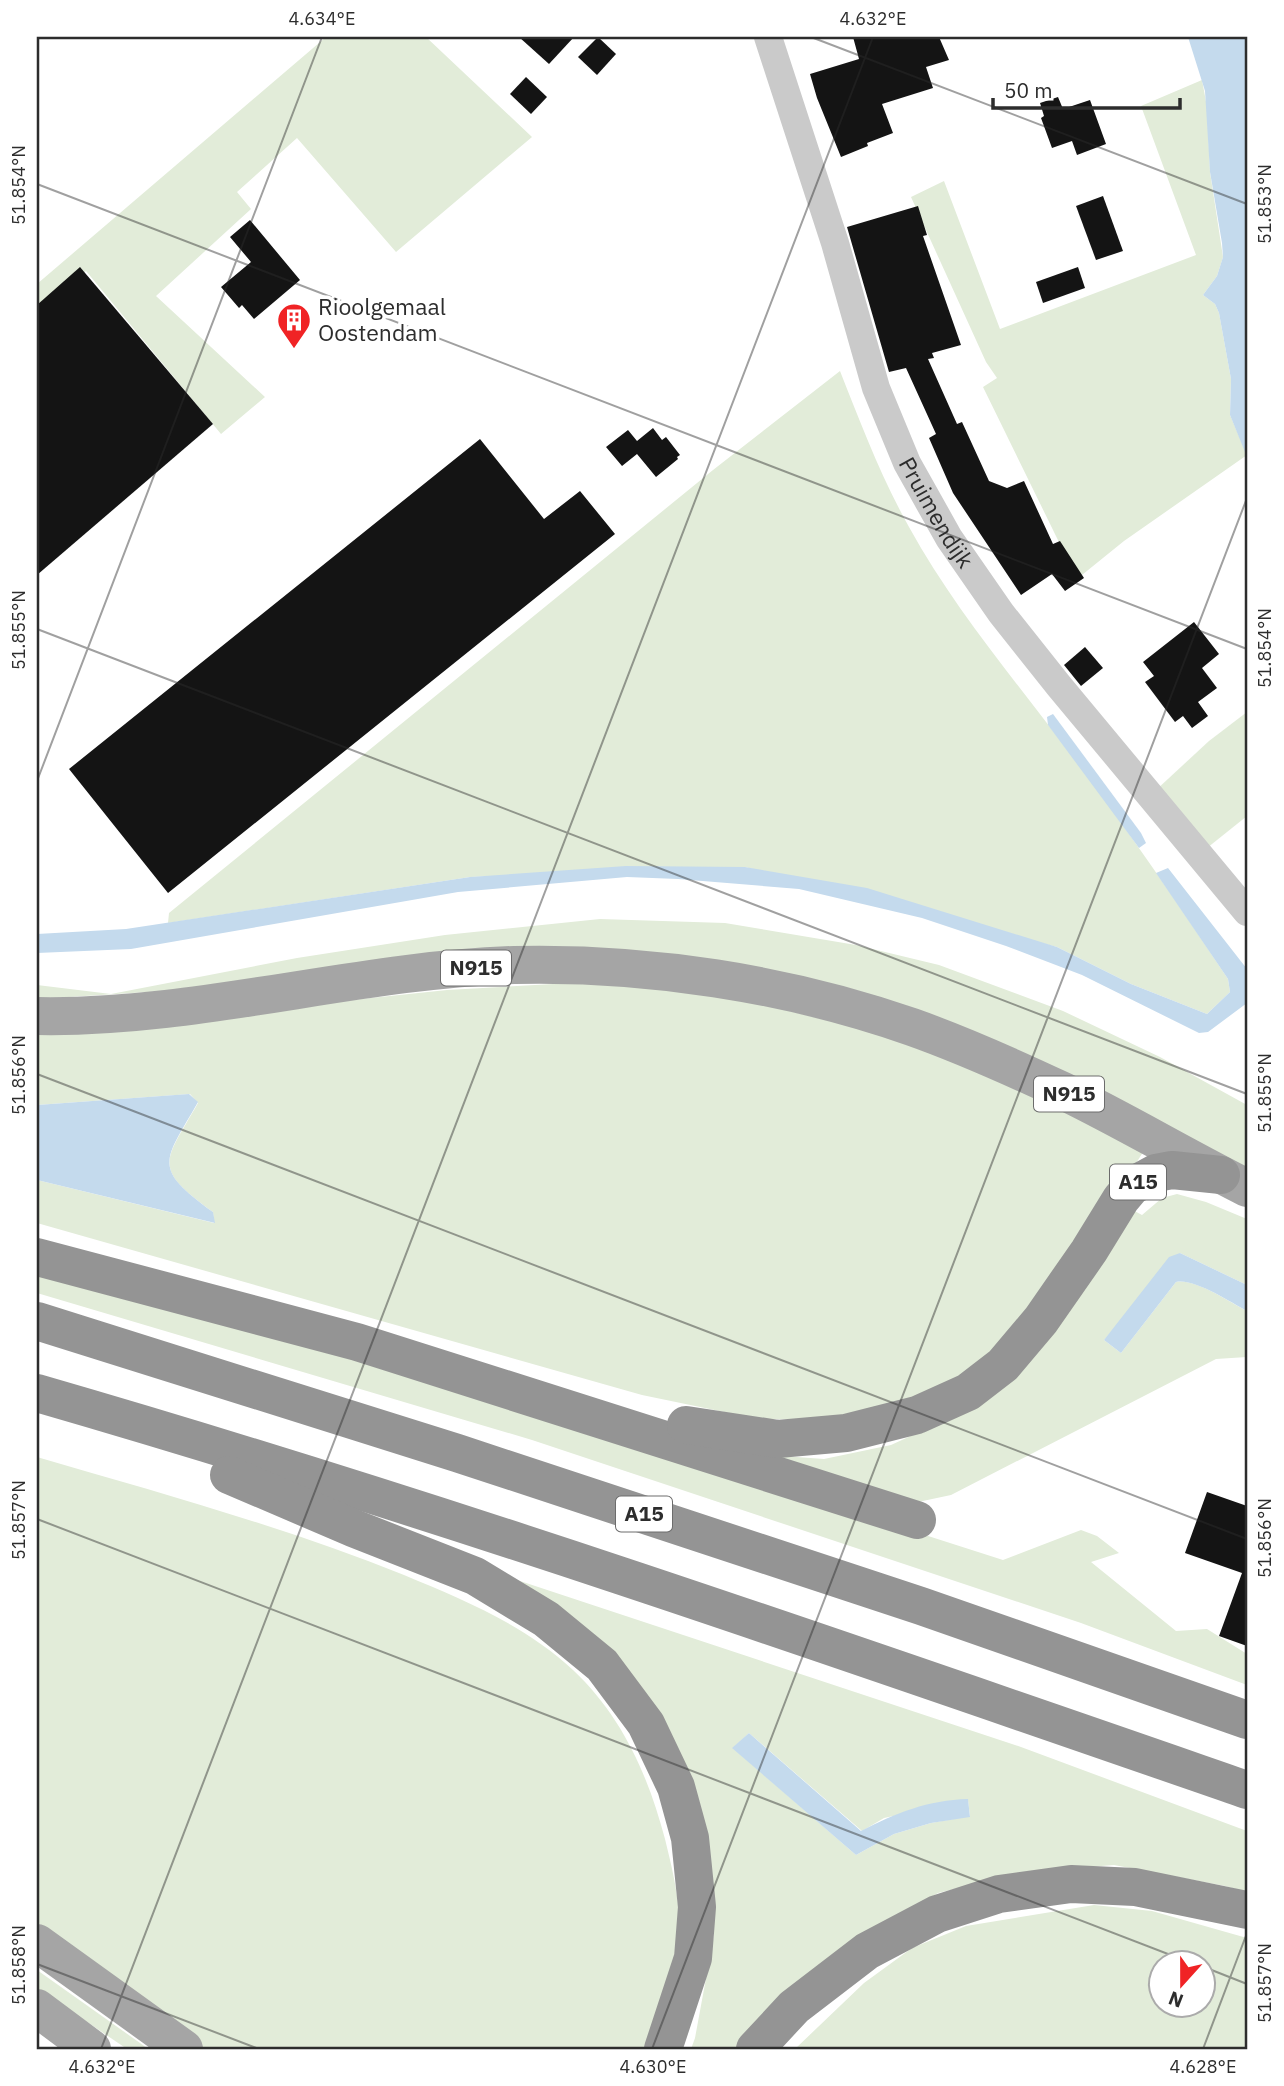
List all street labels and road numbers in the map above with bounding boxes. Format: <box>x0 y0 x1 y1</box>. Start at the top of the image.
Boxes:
street label: Pruimendijk <box>893 451 981 573</box>
road number: N915 <box>441 950 511 986</box>
road number: N915 <box>1034 1076 1104 1112</box>
road number: A15 <box>1110 1164 1166 1200</box>
road number: A15 <box>616 1496 672 1532</box>

